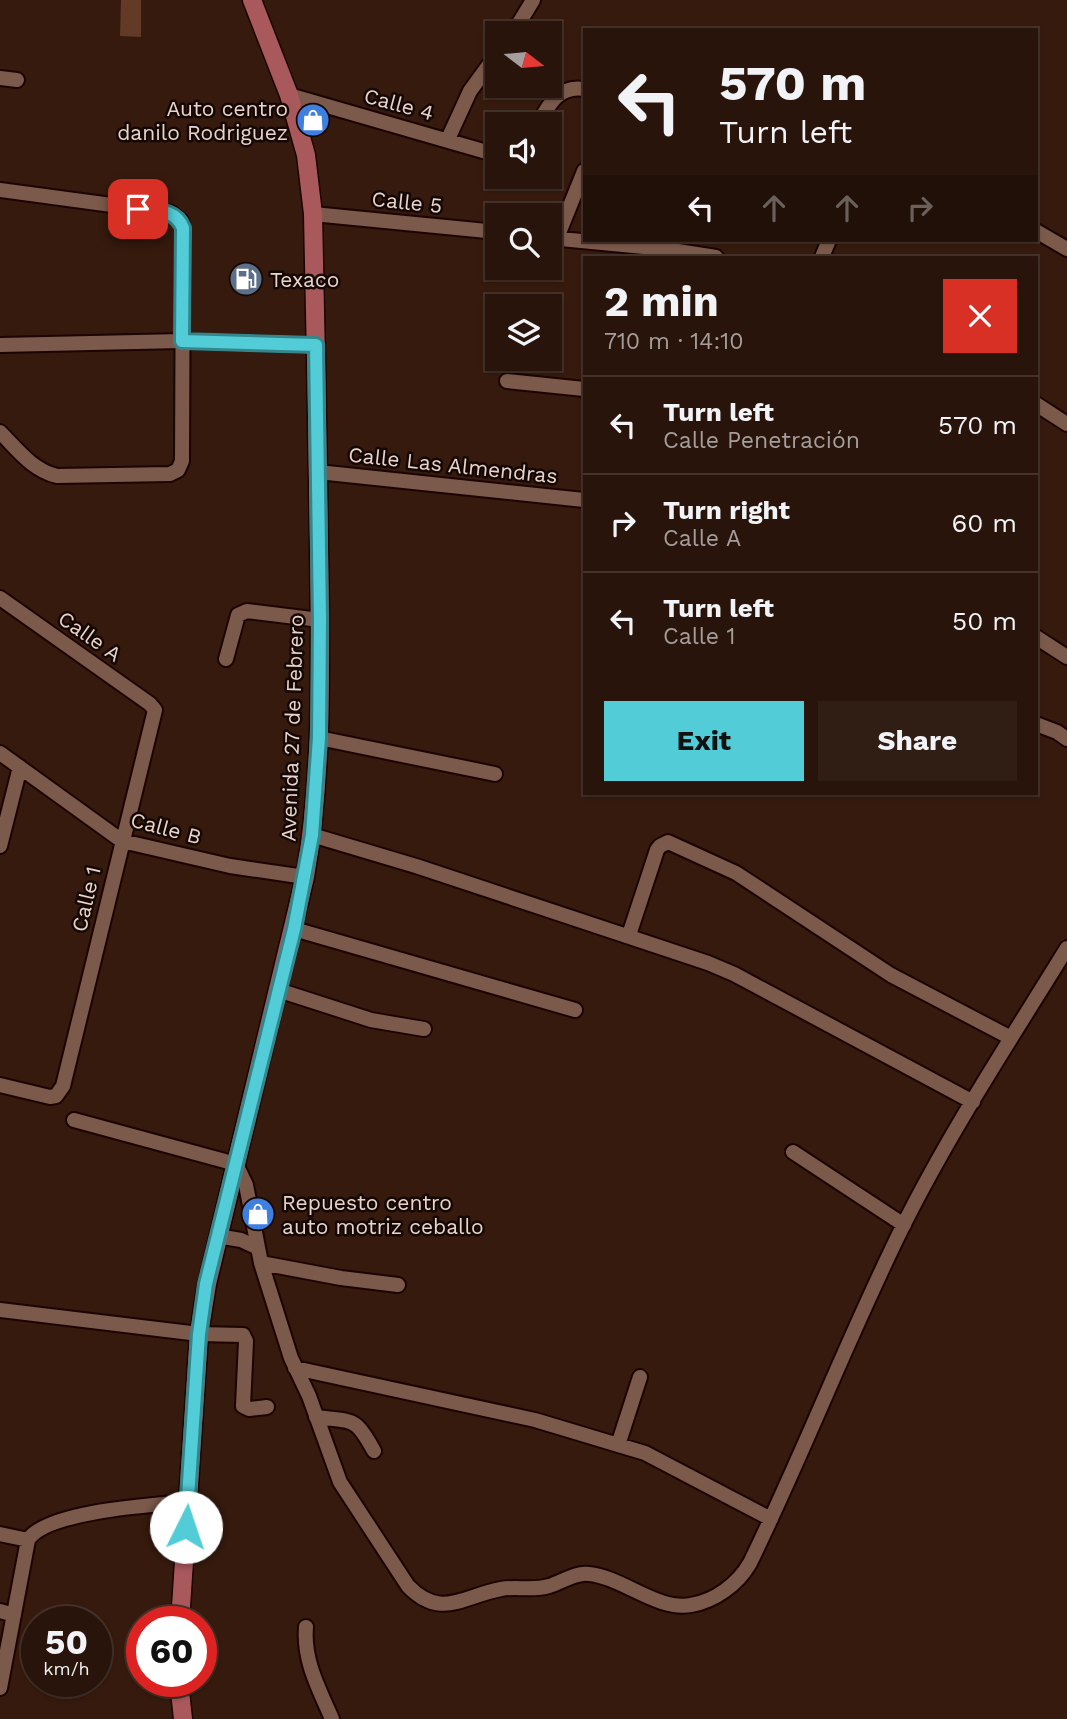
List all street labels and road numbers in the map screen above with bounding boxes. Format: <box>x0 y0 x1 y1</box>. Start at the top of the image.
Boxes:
street label: Calle 4 <box>361 83 437 125</box>
street label: Calle 5 <box>371 186 443 218</box>
street label: Calle Las Almendras <box>347 442 559 488</box>
street label: Calle A <box>54 605 127 667</box>
street label: Avenida 27 de Febrero <box>276 614 308 842</box>
street label: Calle B <box>128 807 204 849</box>
street label: Calle 1 <box>66 864 106 934</box>

